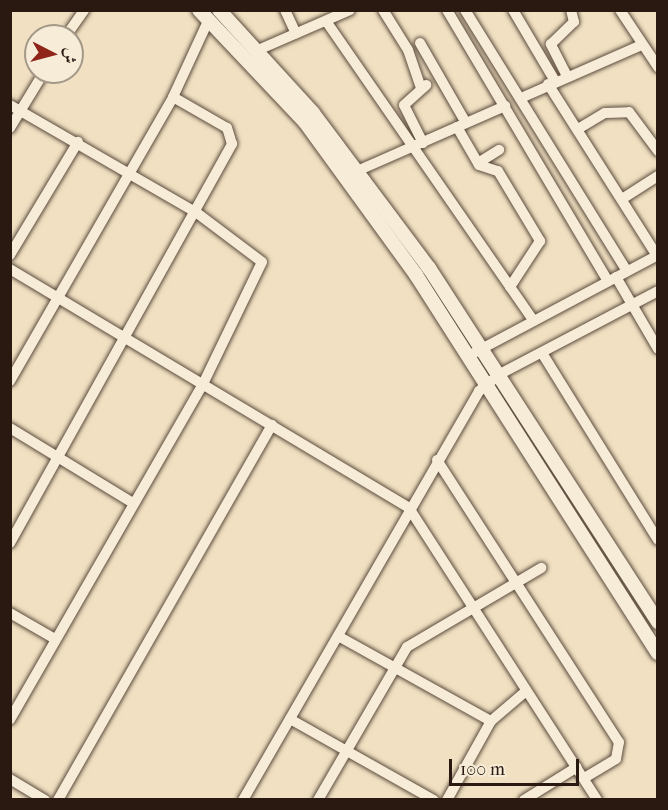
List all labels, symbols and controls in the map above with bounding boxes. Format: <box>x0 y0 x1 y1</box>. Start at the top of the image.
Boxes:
north arrow <box>24 24 84 84</box>
text: ش <box>60 47 81 65</box>
scale bar <box>452 747 582 785</box>
text: 100 m <box>460 759 505 780</box>

